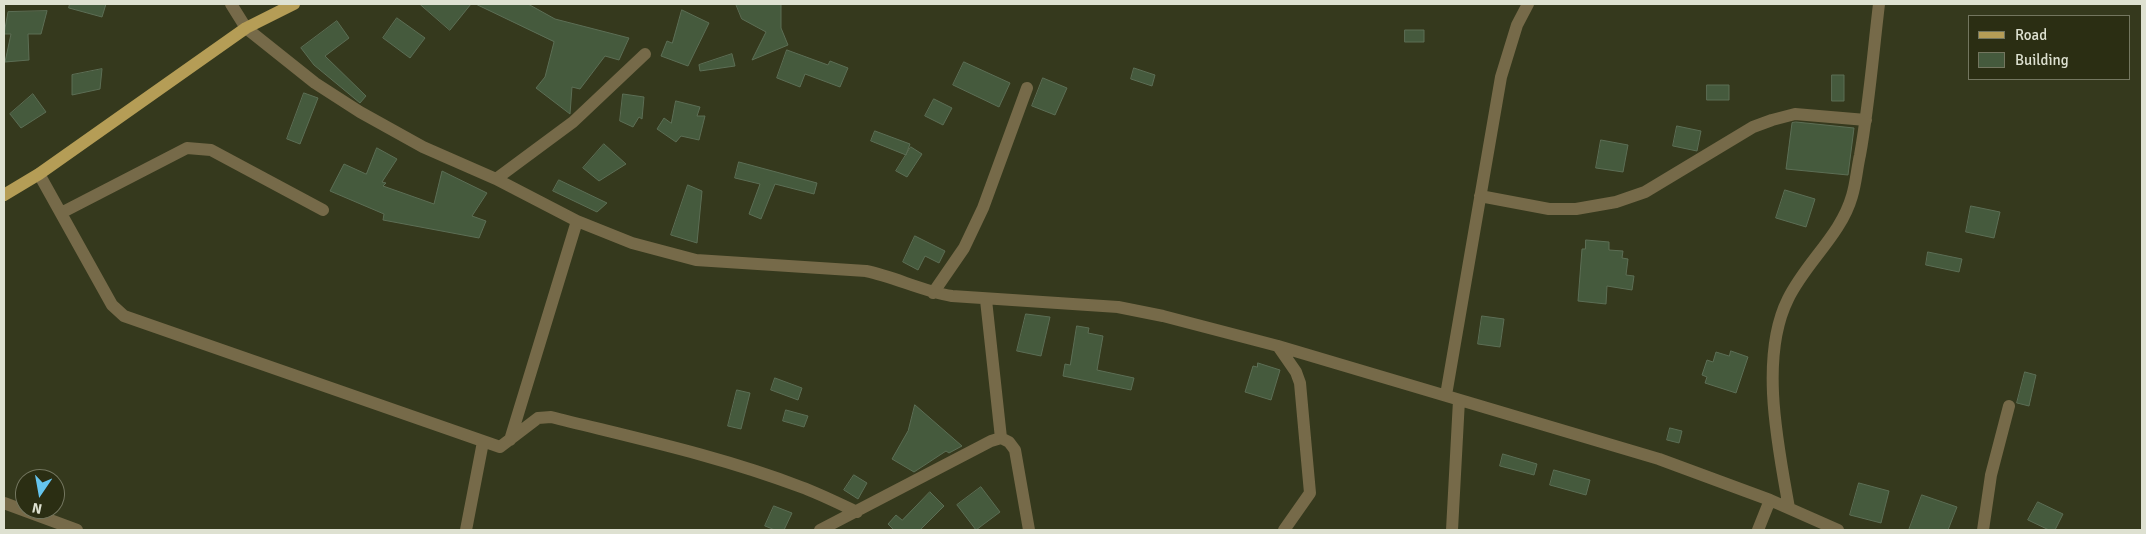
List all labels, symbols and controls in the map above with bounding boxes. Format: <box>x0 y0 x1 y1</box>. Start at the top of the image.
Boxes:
legend <box>1968 15 2131 80</box>
text: Road <box>2015 26 2047 44</box>
text: Building <box>2015 51 2069 69</box>
north arrow <box>15 469 65 519</box>
text: N <box>30 499 44 518</box>

